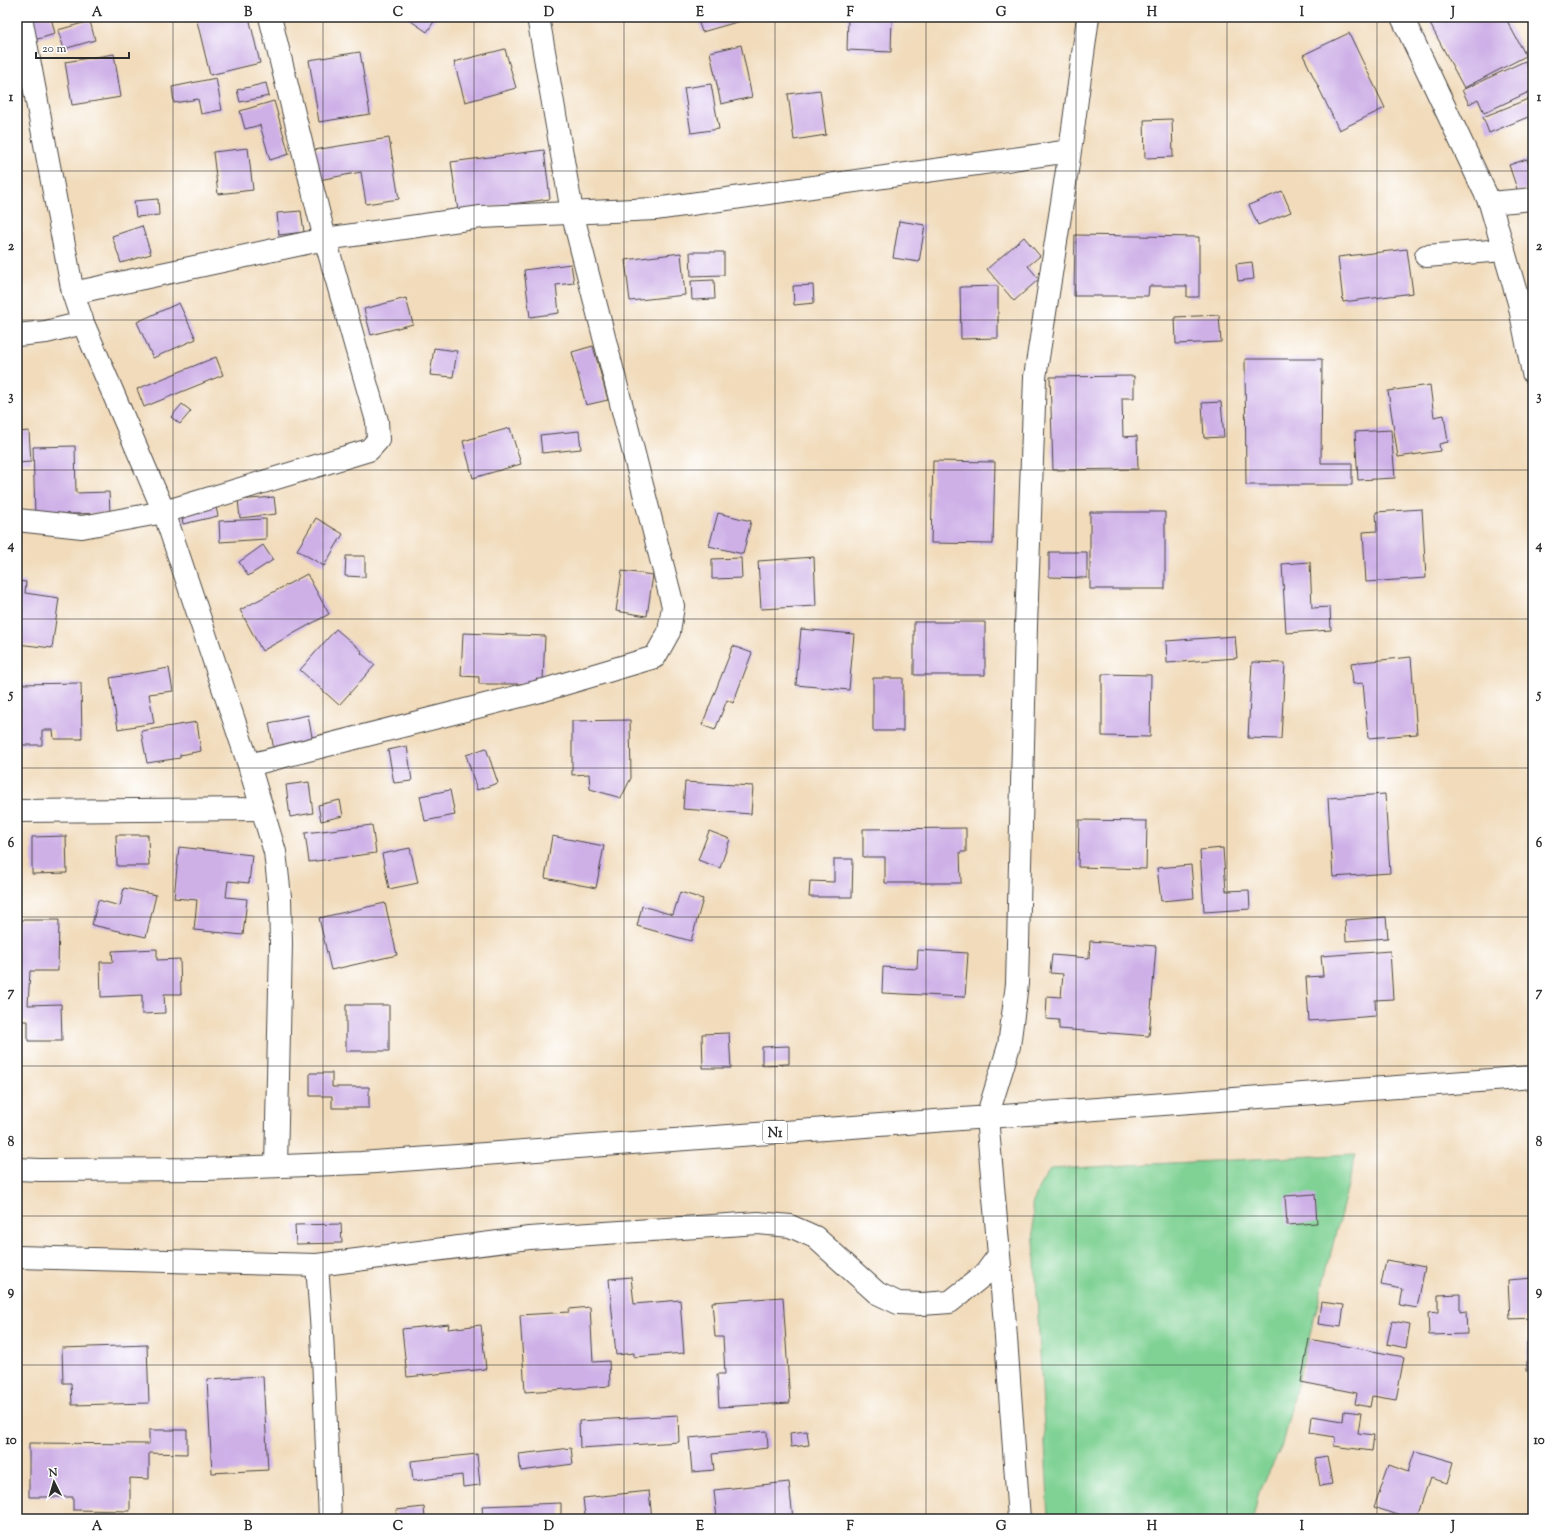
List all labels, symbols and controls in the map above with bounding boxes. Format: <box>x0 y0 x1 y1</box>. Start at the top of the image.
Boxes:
text: A <box>92 4 103 22</box>
text: B <box>244 4 253 22</box>
text: C <box>393 4 403 22</box>
text: D <box>544 4 554 22</box>
text: E <box>696 4 704 22</box>
text: F <box>846 4 854 22</box>
text: G <box>996 4 1007 22</box>
text: H <box>1147 4 1158 22</box>
text: I <box>1300 4 1305 22</box>
text: J <box>1450 4 1455 22</box>
scale bar <box>36 34 129 60</box>
text: 20 m <box>42 40 67 58</box>
text: 1 <box>9 89 14 107</box>
text: 1 <box>1537 89 1542 107</box>
text: 2 <box>8 238 15 256</box>
text: 2 <box>1536 238 1543 256</box>
text: 3 <box>8 388 14 406</box>
text: 3 <box>1536 388 1542 406</box>
text: 4 <box>7 537 15 555</box>
text: 4 <box>1535 537 1543 555</box>
text: 5 <box>8 686 14 704</box>
text: 5 <box>1536 686 1542 704</box>
text: 6 <box>8 835 15 853</box>
text: 6 <box>1536 835 1543 853</box>
text: 7 <box>8 984 15 1002</box>
text: 7 <box>1536 984 1543 1002</box>
road number: N1 <box>763 1121 787 1143</box>
text: 8 <box>8 1134 15 1152</box>
text: 8 <box>1536 1134 1543 1152</box>
text: 9 <box>8 1283 15 1301</box>
text: 9 <box>1536 1283 1543 1301</box>
text: 10 <box>5 1432 17 1450</box>
text: 10 <box>1533 1432 1545 1450</box>
north arrow <box>34 1462 74 1502</box>
text: N <box>47 1465 59 1481</box>
text: A <box>92 1518 103 1536</box>
text: B <box>244 1518 253 1536</box>
text: C <box>393 1518 403 1536</box>
text: D <box>544 1518 554 1536</box>
text: E <box>696 1518 704 1536</box>
text: F <box>846 1518 854 1536</box>
text: G <box>996 1518 1007 1536</box>
text: H <box>1147 1518 1158 1536</box>
text: I <box>1300 1518 1305 1536</box>
text: J <box>1450 1518 1455 1536</box>

